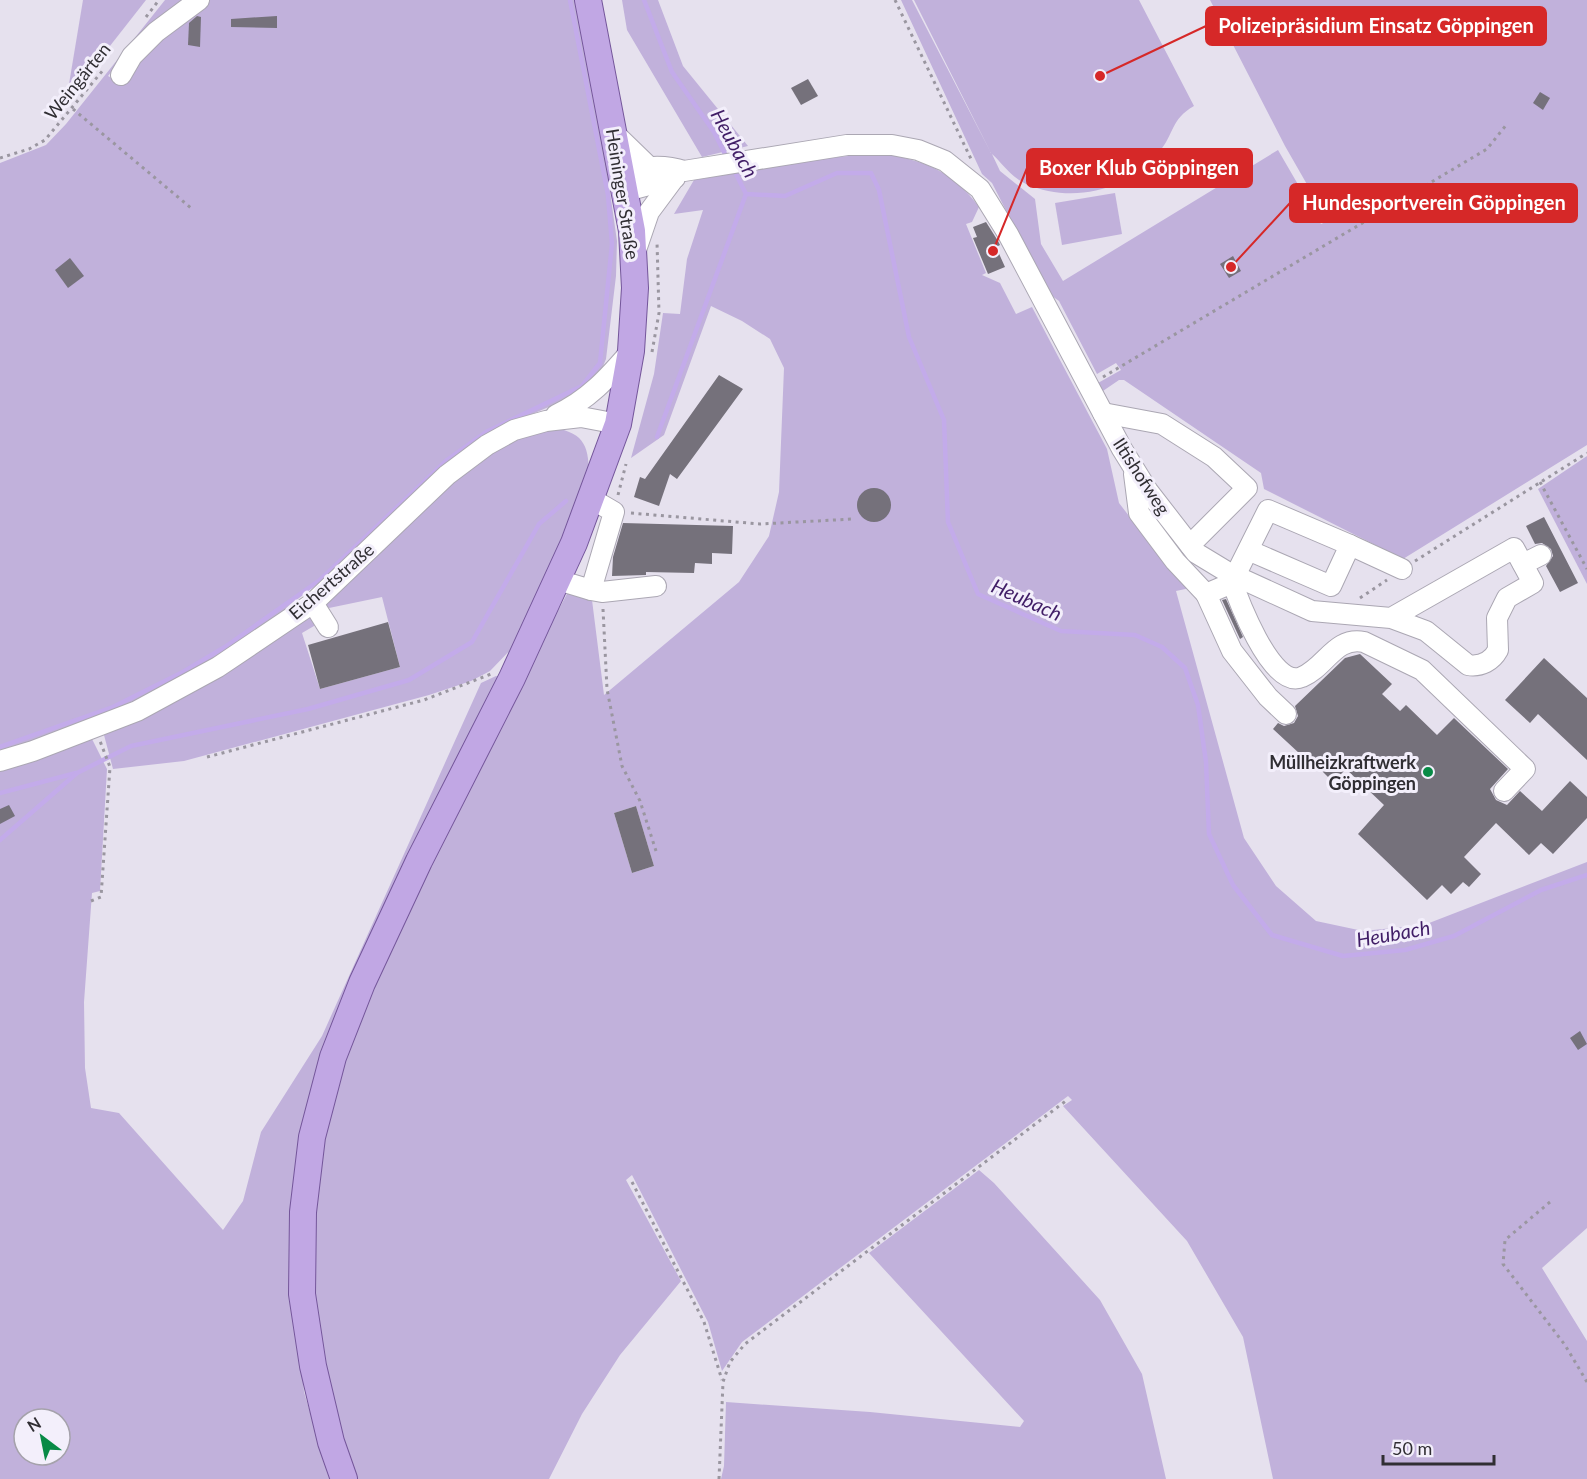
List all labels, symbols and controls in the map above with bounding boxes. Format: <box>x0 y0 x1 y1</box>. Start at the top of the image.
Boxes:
callout: Polizeipräsidium Einsatz Göppingen <box>1206 7 1546 45</box>
text: Polizeipräsidium Einsatz Göppingen <box>1218 13 1534 37</box>
street label: Weingärten <box>39 38 115 124</box>
water label: Heubach <box>706 105 764 181</box>
street label: Heininger Straße <box>602 127 644 261</box>
callout: Boxer Klub Göppingen <box>1027 149 1252 187</box>
text: Boxer Klub Göppingen <box>1039 155 1239 179</box>
callout: Hundesportverein Göppingen <box>1290 184 1577 222</box>
text: Hundesportverein Göppingen <box>1302 190 1566 214</box>
street label: Iltishofweg <box>1109 433 1175 519</box>
street label: Eichertstraße <box>284 538 378 624</box>
water label: Heubach <box>988 573 1066 625</box>
place label: Müllheizkraftwerk Göppingen <box>1269 751 1416 794</box>
marker: Müllheizkraftwerk Göppingen <box>1421 765 1435 779</box>
water label: Heubach <box>1354 915 1432 951</box>
north arrow <box>12 1407 72 1467</box>
text: N <box>24 1413 44 1435</box>
scale bar <box>1383 1428 1494 1466</box>
text: 50 m <box>1392 1437 1432 1459</box>

